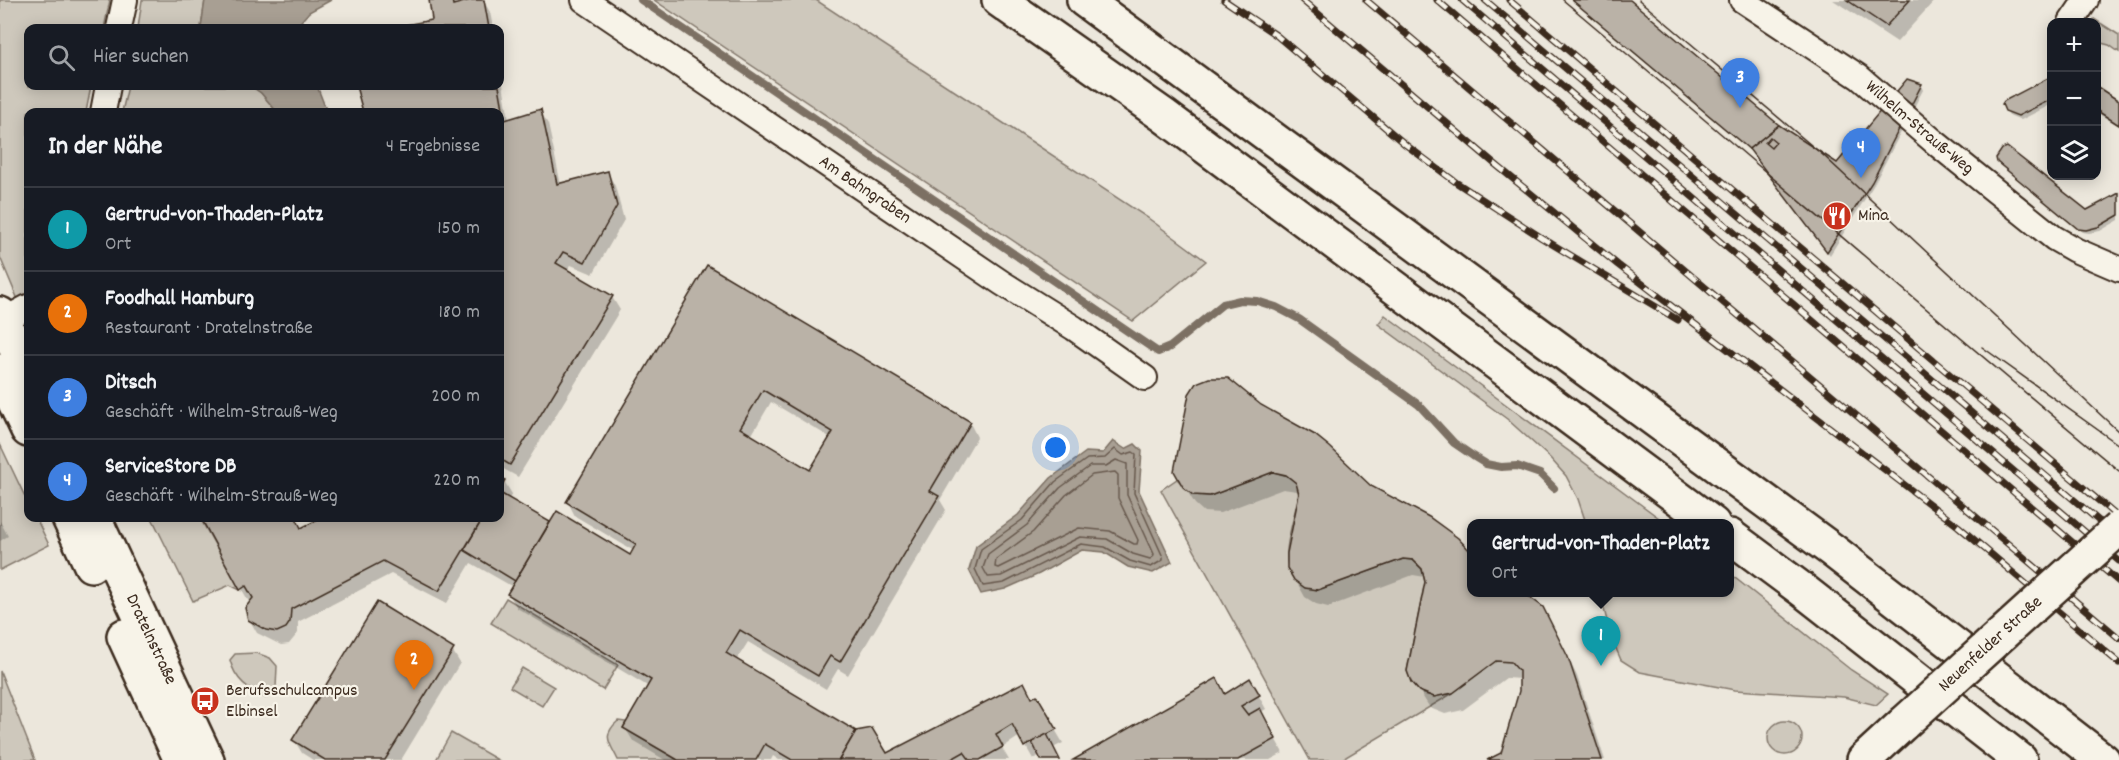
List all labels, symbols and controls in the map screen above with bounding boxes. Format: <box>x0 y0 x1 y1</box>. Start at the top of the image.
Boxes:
map controls <box>2047 18 2101 180</box>
button: + <box>2047 18 2101 72</box>
search box <box>24 24 504 90</box>
icon: search <box>45 41 78 74</box>
text: Hier suchen <box>93 42 189 73</box>
pin: 3 <box>1720 58 1760 108</box>
button: − <box>2047 72 2101 126</box>
street label: Wilhelm-Strauß-Weg <box>1859 75 1979 181</box>
button: layers <box>2047 126 2101 180</box>
pin: 4 <box>1842 128 1880 178</box>
text: In der Nähe <box>48 129 162 166</box>
text: 4 Ergebnisse <box>386 133 480 161</box>
street label: Am Bahngraben <box>813 150 916 230</box>
text: Gertrud-von-Thaden-Platz <box>105 200 323 231</box>
restaurant icon: Mina <box>1821 200 1853 232</box>
place label: Mina <box>1858 204 1889 229</box>
text: 1 <box>65 215 70 243</box>
text: 150 m <box>437 215 480 243</box>
text: Ort <box>105 231 131 259</box>
text: Foodhall Hamburg <box>105 284 254 315</box>
text: 2 <box>63 299 72 327</box>
text: 180 m <box>438 299 480 327</box>
text: Restaurant · Dratelnstraße <box>105 315 313 343</box>
text: Ditsch <box>105 368 157 399</box>
text: 3 <box>63 383 72 411</box>
text: 200 m <box>431 383 480 411</box>
text: Geschäft · Wilhelm-Strauß-Weg <box>105 399 338 427</box>
your location <box>1041 433 1070 462</box>
text: ServiceStore DB <box>105 452 237 483</box>
text: 4 <box>63 467 72 495</box>
text: 220 m <box>433 467 480 495</box>
text: Geschäft · Wilhelm-Strauß-Weg <box>105 483 338 511</box>
popup <box>1467 519 1734 597</box>
text: Gertrud-von-Thaden-Platz <box>1491 529 1710 560</box>
text: Ort <box>1491 560 1518 588</box>
street label: Dratelnstraße <box>119 590 183 689</box>
street label: Neuenfelder Straße <box>1933 590 2048 698</box>
pin: 1 <box>1582 616 1620 666</box>
pin: 2 <box>394 640 434 690</box>
place label: Berufsschulcampus Elbinsel <box>226 679 358 725</box>
bus stop icon: Berufsschulcampus Elbinsel <box>189 685 221 717</box>

